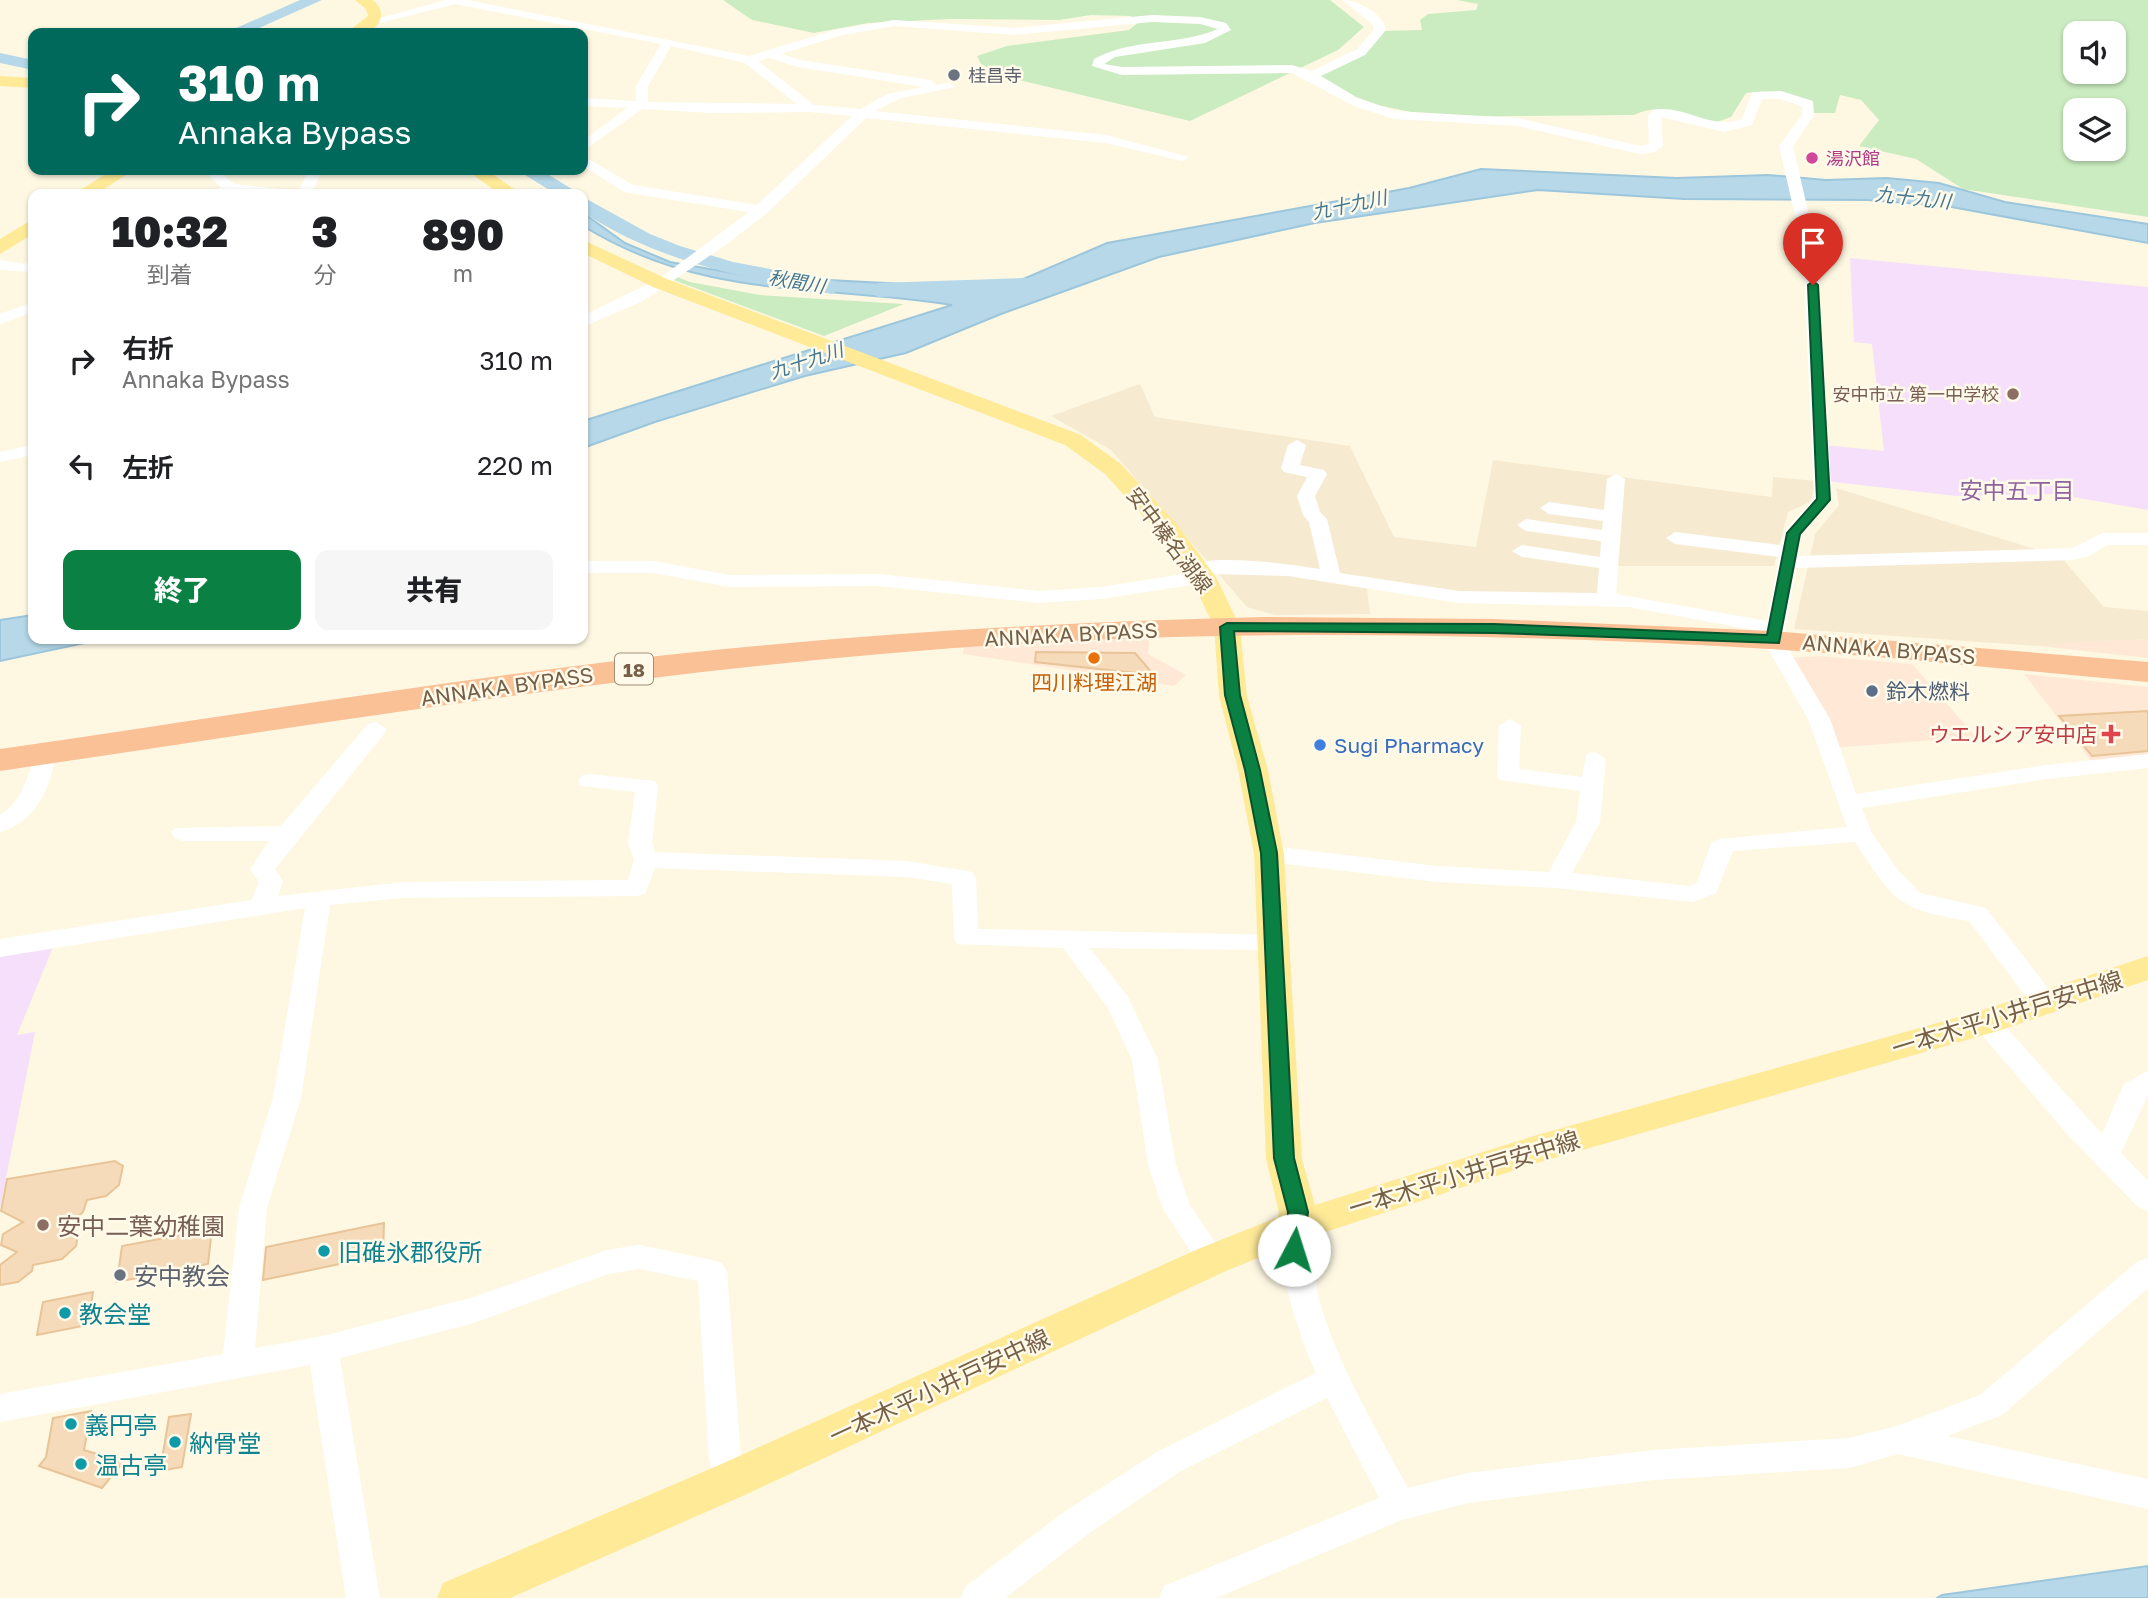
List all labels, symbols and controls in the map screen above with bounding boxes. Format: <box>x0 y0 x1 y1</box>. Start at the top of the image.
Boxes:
map controls <box>2063 21 2126 161</box>
button: sound <box>2063 21 2126 84</box>
text: 310 m <box>178 53 320 112</box>
icon: right <box>63 56 154 147</box>
place label: 桂昌寺 <box>968 64 1022 86</box>
marker: 桂昌寺 <box>946 67 962 83</box>
button: layers <box>2063 98 2126 161</box>
text: Annaka Bypass <box>178 113 411 151</box>
place label: 湯沢館 <box>1826 147 1880 169</box>
marker: 湯沢館 <box>1804 150 1820 166</box>
water label: 九十九川 <box>1874 182 1954 213</box>
water label: 九十九川 <box>1309 184 1391 223</box>
text: 10:32 <box>112 206 228 256</box>
text: 3 <box>312 206 338 256</box>
text: 890 <box>422 209 504 259</box>
pin <box>1783 213 1843 285</box>
icon: arrive <box>1794 224 1832 262</box>
text: m <box>453 259 473 287</box>
text: 到着 <box>147 260 193 288</box>
text: 分 <box>313 260 336 288</box>
water label: 秋間川 <box>767 265 829 298</box>
text: 右折 <box>122 333 174 364</box>
water label: 九十九川 <box>766 337 848 383</box>
icon: right <box>63 342 101 380</box>
text: 310 m <box>480 345 553 376</box>
text: Annaka Bypass <box>122 365 290 393</box>
place label: 安中市立 第一中学校 <box>1833 383 1999 405</box>
marker: 安中市立 第一中学校 <box>2005 386 2021 402</box>
icon: left <box>63 447 101 485</box>
text: 220 m <box>477 450 553 481</box>
text: 左折 <box>122 452 174 483</box>
district label: 安中五丁目 <box>1960 476 2075 504</box>
street label: 安中榛名湖線 <box>1122 482 1218 598</box>
button: 終了 <box>63 550 301 630</box>
button: 共有 <box>315 550 553 630</box>
street label: ANNAKA BYPASS <box>984 616 1158 652</box>
street label: ANNAKA BYPASS <box>1801 628 1977 670</box>
marker: 四川料理江湖 <box>1086 650 1102 666</box>
road number: 18 <box>615 654 653 684</box>
street label: ANNAKA BYPASS <box>419 661 595 711</box>
place label: 四川料理江湖 <box>1031 669 1157 695</box>
place label: 鈴木燃料 <box>1886 678 1970 704</box>
marker: 鈴木燃料 <box>1864 683 1880 699</box>
place label: ウエルシア安中店 <box>1929 721 2097 747</box>
marker: ウエルシア安中店 <box>2103 726 2119 742</box>
place label: Sugi Pharmacy <box>1334 732 1484 758</box>
marker: Sugi Pharmacy <box>1312 737 1328 753</box>
street label: 一本木平小井戸安中線 <box>1888 964 2126 1062</box>
street label: 一本木平小井戸安中線 <box>1345 1124 1583 1222</box>
place label: 安中二葉幼稚園 <box>57 1211 225 1240</box>
position arrow <box>1257 1213 1331 1287</box>
marker: 安中二葉幼稚園 <box>35 1217 51 1233</box>
place label: 旧碓氷郡役所 <box>338 1237 482 1266</box>
marker: 旧碓氷郡役所 <box>316 1243 332 1259</box>
place label: 安中教会 <box>134 1261 230 1290</box>
marker: 安中教会 <box>112 1267 128 1283</box>
place label: 教会堂 <box>79 1299 151 1328</box>
marker: 教会堂 <box>57 1305 73 1321</box>
street label: 一本木平小井戸安中線 <box>824 1322 1054 1450</box>
place label: 義円亭 <box>85 1410 157 1439</box>
marker: 義円亭 <box>63 1416 79 1432</box>
place label: 納骨堂 <box>189 1428 261 1457</box>
marker: 納骨堂 <box>167 1434 183 1450</box>
place label: 温古亭 <box>95 1450 167 1479</box>
marker: 温古亭 <box>73 1456 89 1472</box>

